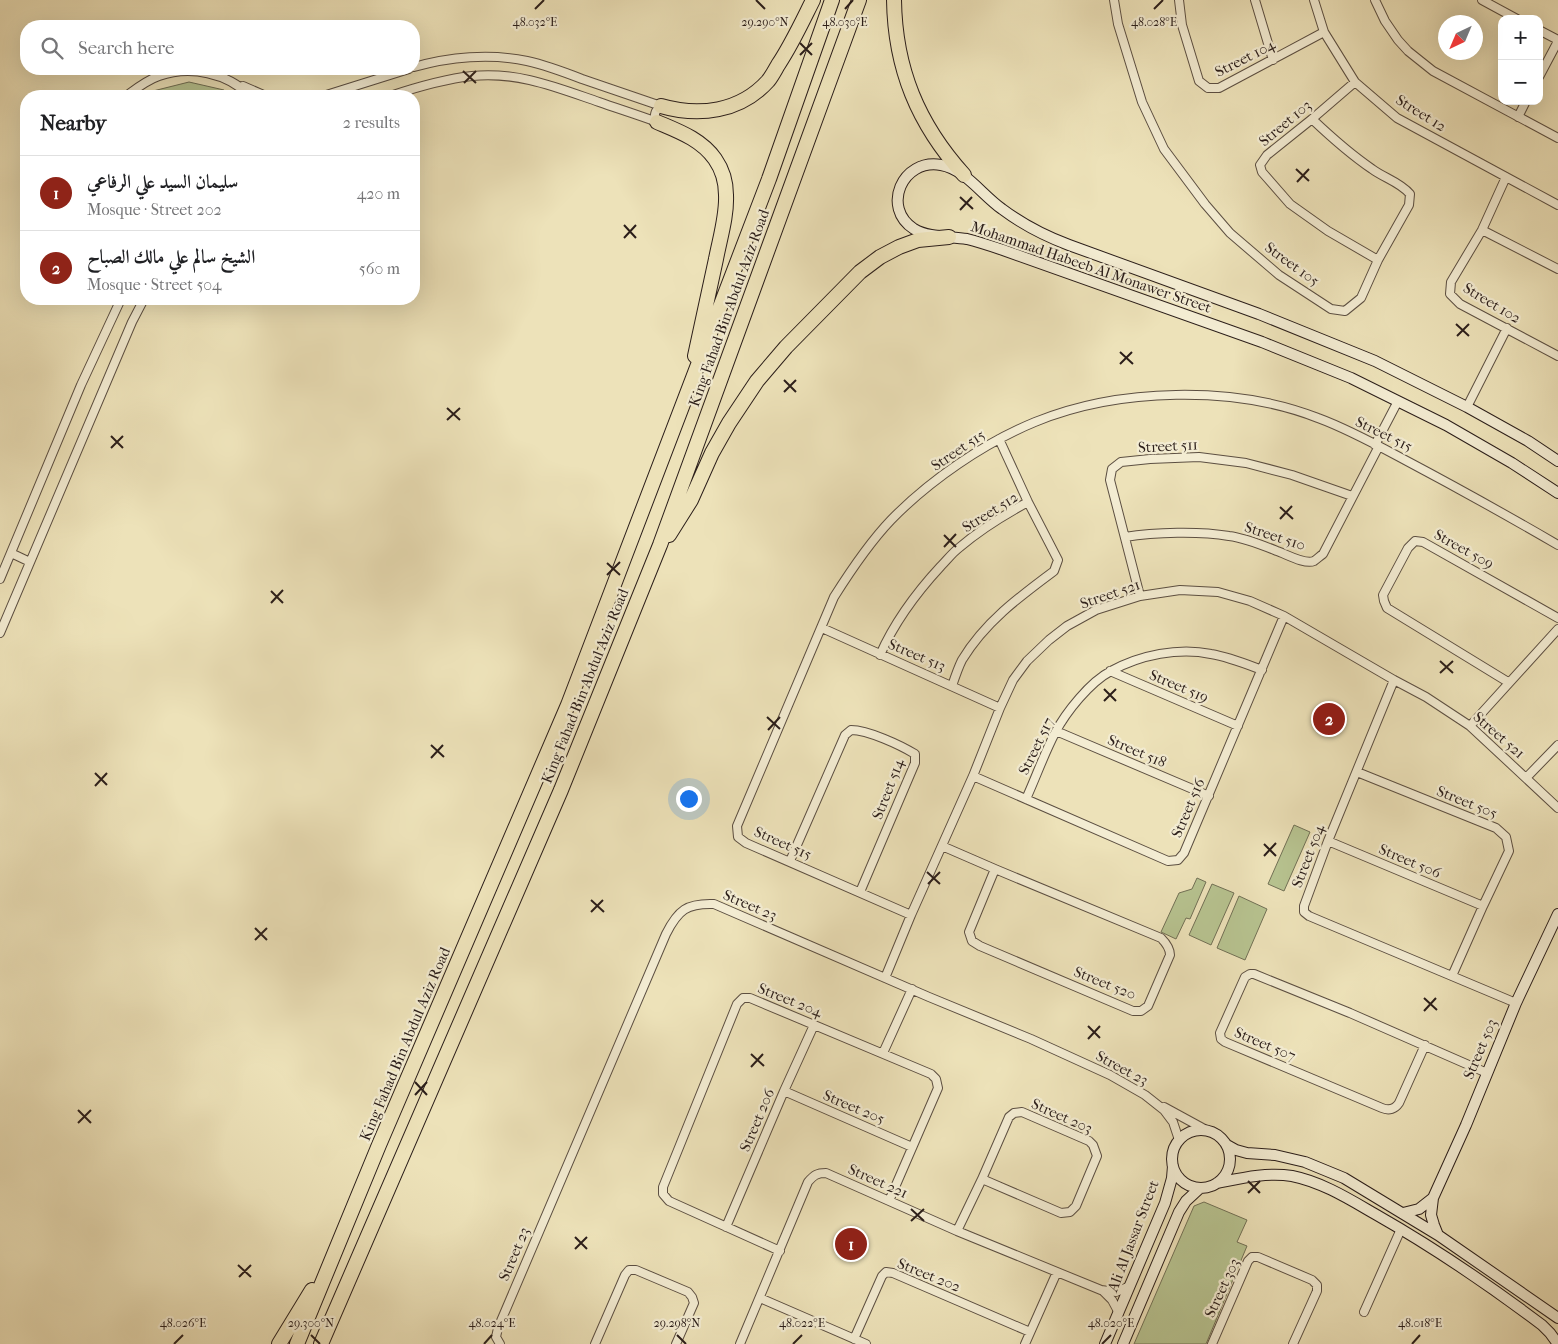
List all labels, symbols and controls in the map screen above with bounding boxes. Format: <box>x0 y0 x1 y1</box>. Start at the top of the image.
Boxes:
text: 48.032°E <box>513 15 557 29</box>
text: 29.290°N <box>741 15 789 29</box>
text: 48.030°E <box>822 15 868 29</box>
text: 48.028°E <box>1131 15 1177 29</box>
north arrow <box>1438 15 1483 60</box>
map controls <box>1498 15 1543 105</box>
button: + <box>1498 15 1543 60</box>
search box <box>20 20 420 75</box>
icon: search <box>38 34 66 62</box>
street label: Street 104 <box>1212 35 1279 81</box>
text: Search here <box>78 37 174 59</box>
button: − <box>1498 60 1543 105</box>
street label: Street 12 <box>1393 91 1450 136</box>
street label: Street 103 <box>1255 96 1315 150</box>
text: Nearby <box>40 111 106 135</box>
text: 2 results <box>343 113 400 132</box>
text: سليمان السيد علي الرفاعي <box>87 171 238 193</box>
text: 1 <box>53 184 59 203</box>
text: 420 m <box>357 184 400 203</box>
text: Mosque · Street 202 <box>87 200 222 219</box>
street label: King Fahad Bin Abdul Aziz Road <box>685 206 773 409</box>
street label: Mohammad Habeeb Al Monawer Street <box>968 217 1214 317</box>
street label: Street 105 <box>1261 238 1323 290</box>
text: الشيخ سالم علي مالك الصباح <box>87 246 255 268</box>
text: 2 <box>52 259 60 278</box>
text: 560 m <box>359 259 400 278</box>
text: Mosque · Street 504 <box>87 275 221 294</box>
street label: Street 102 <box>1460 279 1524 327</box>
street label: Street 515 <box>1353 413 1415 455</box>
street label: Street 515 <box>928 425 988 475</box>
street label: Street 511 <box>1138 435 1198 457</box>
street label: Street 512 <box>959 488 1021 536</box>
street label: Street 510 <box>1242 518 1308 554</box>
street label: Street 509 <box>1431 525 1497 573</box>
street label: Street 521 <box>1078 575 1142 613</box>
street label: King Fahad Bin Abdul Aziz Road <box>538 585 633 786</box>
street label: Street 513 <box>886 635 948 675</box>
street label: Street 519 <box>1147 666 1211 707</box>
pin: 2 <box>1313 700 1345 738</box>
street label: Street 521 <box>1470 708 1528 762</box>
street label: Street 517 <box>1014 714 1058 778</box>
street label: Street 518 <box>1105 731 1169 771</box>
street label: Street 514 <box>868 755 908 822</box>
street label: Street 516 <box>1167 775 1209 840</box>
street label: Street 505 <box>1434 782 1500 822</box>
your location <box>676 786 702 812</box>
street label: Street 504 <box>1288 821 1329 890</box>
street label: Street 515 <box>751 822 815 864</box>
street label: Street 506 <box>1376 840 1445 882</box>
street label: Street 23 <box>720 886 780 924</box>
street label: King Fahad Bin Abdul Aziz Road <box>356 944 454 1144</box>
street label: Street 520 <box>1071 962 1139 1004</box>
street label: Street 204 <box>755 979 826 1021</box>
street label: Street 503 <box>1459 1016 1501 1082</box>
street label: Street 507 <box>1232 1023 1298 1065</box>
street label: Street 23 <box>1093 1047 1151 1089</box>
street label: Street 206 <box>736 1085 779 1154</box>
street label: Street 205 <box>820 1086 888 1128</box>
street label: Street 203 <box>1029 1095 1095 1137</box>
street label: Street 221 <box>845 1160 911 1202</box>
street label: Ali Al Jassar Street <box>1103 1177 1163 1295</box>
street label: Street 23 <box>495 1224 533 1284</box>
pin: 1 <box>835 1225 867 1263</box>
street label: Street 202 <box>895 1254 963 1296</box>
street label: Street 303 <box>1200 1255 1244 1321</box>
text: 48.026°E <box>160 1316 206 1330</box>
text: 29.300°N <box>288 1316 334 1330</box>
text: 48.024°E <box>468 1316 516 1330</box>
text: 29.298°N <box>654 1316 700 1330</box>
text: 48.022°E <box>779 1316 825 1330</box>
text: 48.020°E <box>1088 1316 1134 1330</box>
text: 48.018°E <box>1398 1316 1442 1330</box>

